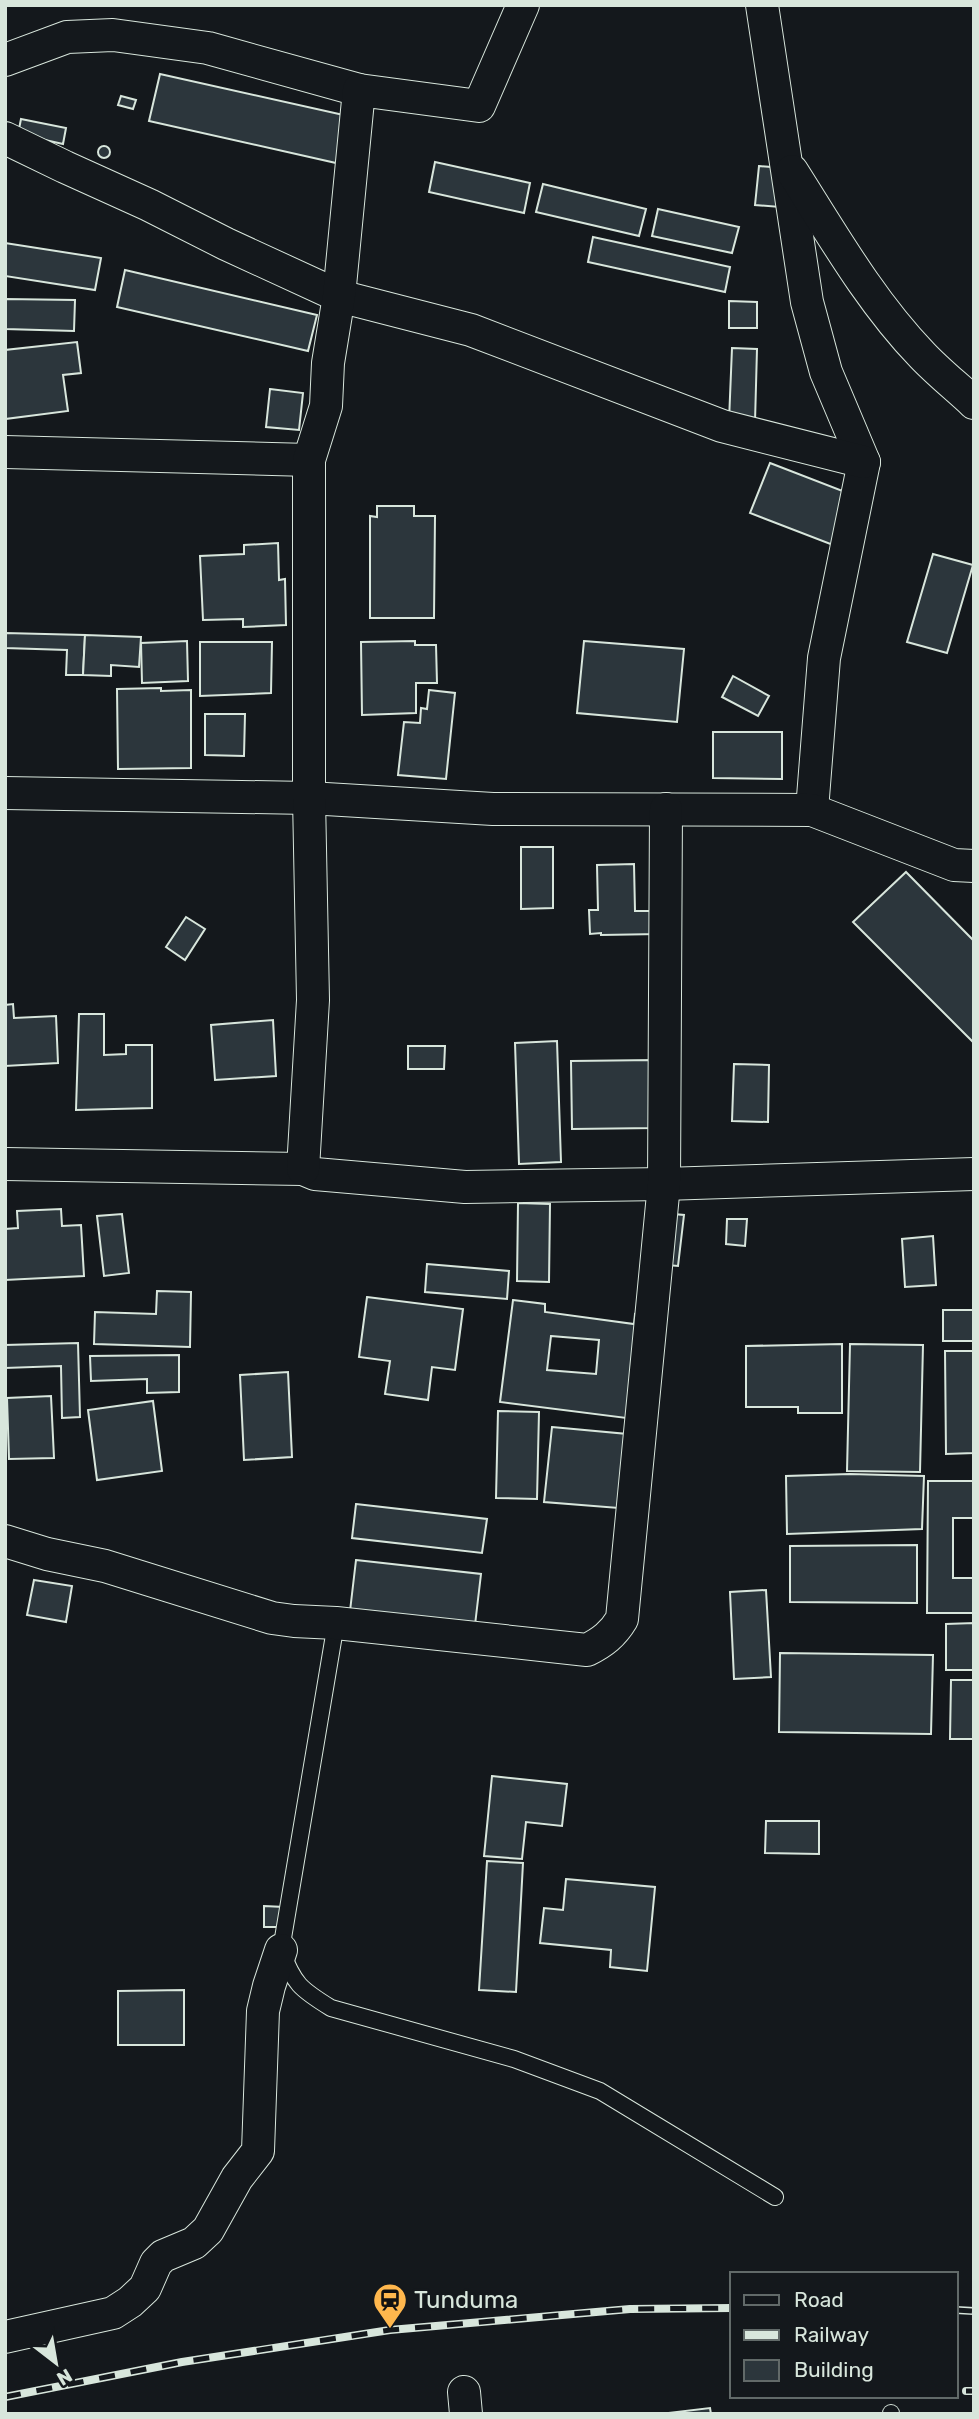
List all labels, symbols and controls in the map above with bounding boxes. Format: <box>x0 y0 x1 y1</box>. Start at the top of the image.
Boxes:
legend <box>730 2272 958 2398</box>
station icon: Tunduma <box>371 2281 409 2330</box>
place label: Tunduma <box>414 2286 518 2314</box>
text: Road <box>794 2287 844 2312</box>
text: Railway <box>794 2322 869 2347</box>
north arrow <box>21 2328 91 2398</box>
text: Building <box>794 2357 874 2382</box>
text: N <box>53 2364 76 2391</box>

